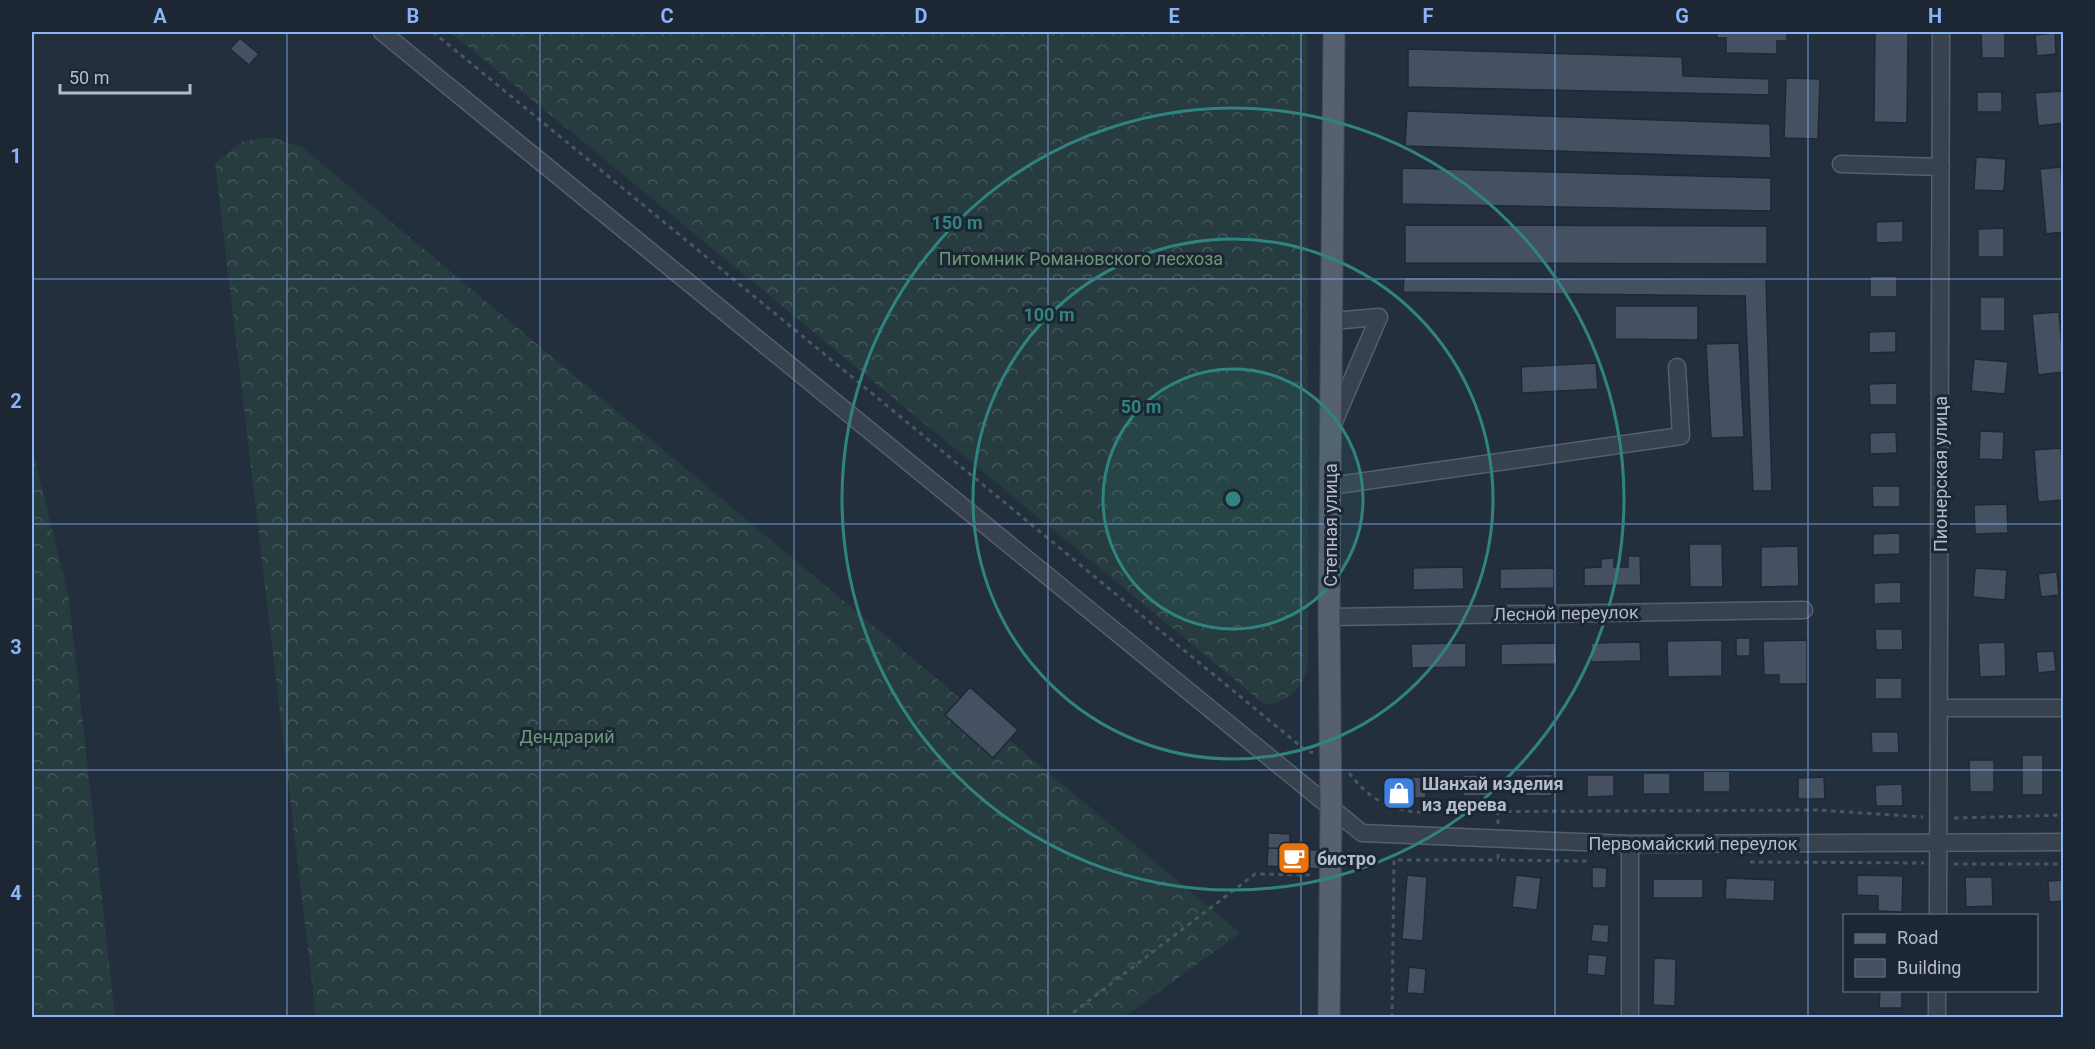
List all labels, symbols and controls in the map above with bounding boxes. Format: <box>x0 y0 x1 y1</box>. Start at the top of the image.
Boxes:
text: A <box>153 4 167 28</box>
text: B <box>407 4 419 28</box>
text: C <box>660 4 674 28</box>
text: D <box>915 4 928 28</box>
text: E <box>1168 4 1180 28</box>
text: F <box>1423 4 1434 28</box>
text: G <box>1675 4 1689 28</box>
text: H <box>1928 4 1942 28</box>
scale bar <box>60 57 190 95</box>
text: 50 m <box>69 67 109 88</box>
text: 1 <box>10 144 22 168</box>
text: 150 m <box>931 212 983 233</box>
park label: Питомник Романовского лесхоза <box>939 248 1223 269</box>
text: 100 m <box>1023 304 1075 325</box>
text: 2 <box>10 389 22 413</box>
text: 50 m <box>1121 396 1161 417</box>
street label: Пионерская улица <box>1930 396 1951 552</box>
street label: Степная улица <box>1320 463 1341 587</box>
centre of rings <box>1223 489 1243 509</box>
street label: Лесной переулок <box>1493 601 1639 625</box>
text: 3 <box>10 635 22 659</box>
park label: Дендрарий <box>519 726 615 747</box>
place label: Шанхай изделия из дерева <box>1422 773 1564 815</box>
shop icon: Шанхай изделия из дерева <box>1381 775 1417 811</box>
street label: Первомайский переулок <box>1588 833 1798 854</box>
cafe icon: бистро <box>1276 840 1312 876</box>
place label: бистро <box>1317 848 1376 869</box>
text: 4 <box>10 881 22 905</box>
legend <box>1843 914 2038 992</box>
text: Road <box>1897 927 1938 948</box>
text: Building <box>1897 957 1961 978</box>

